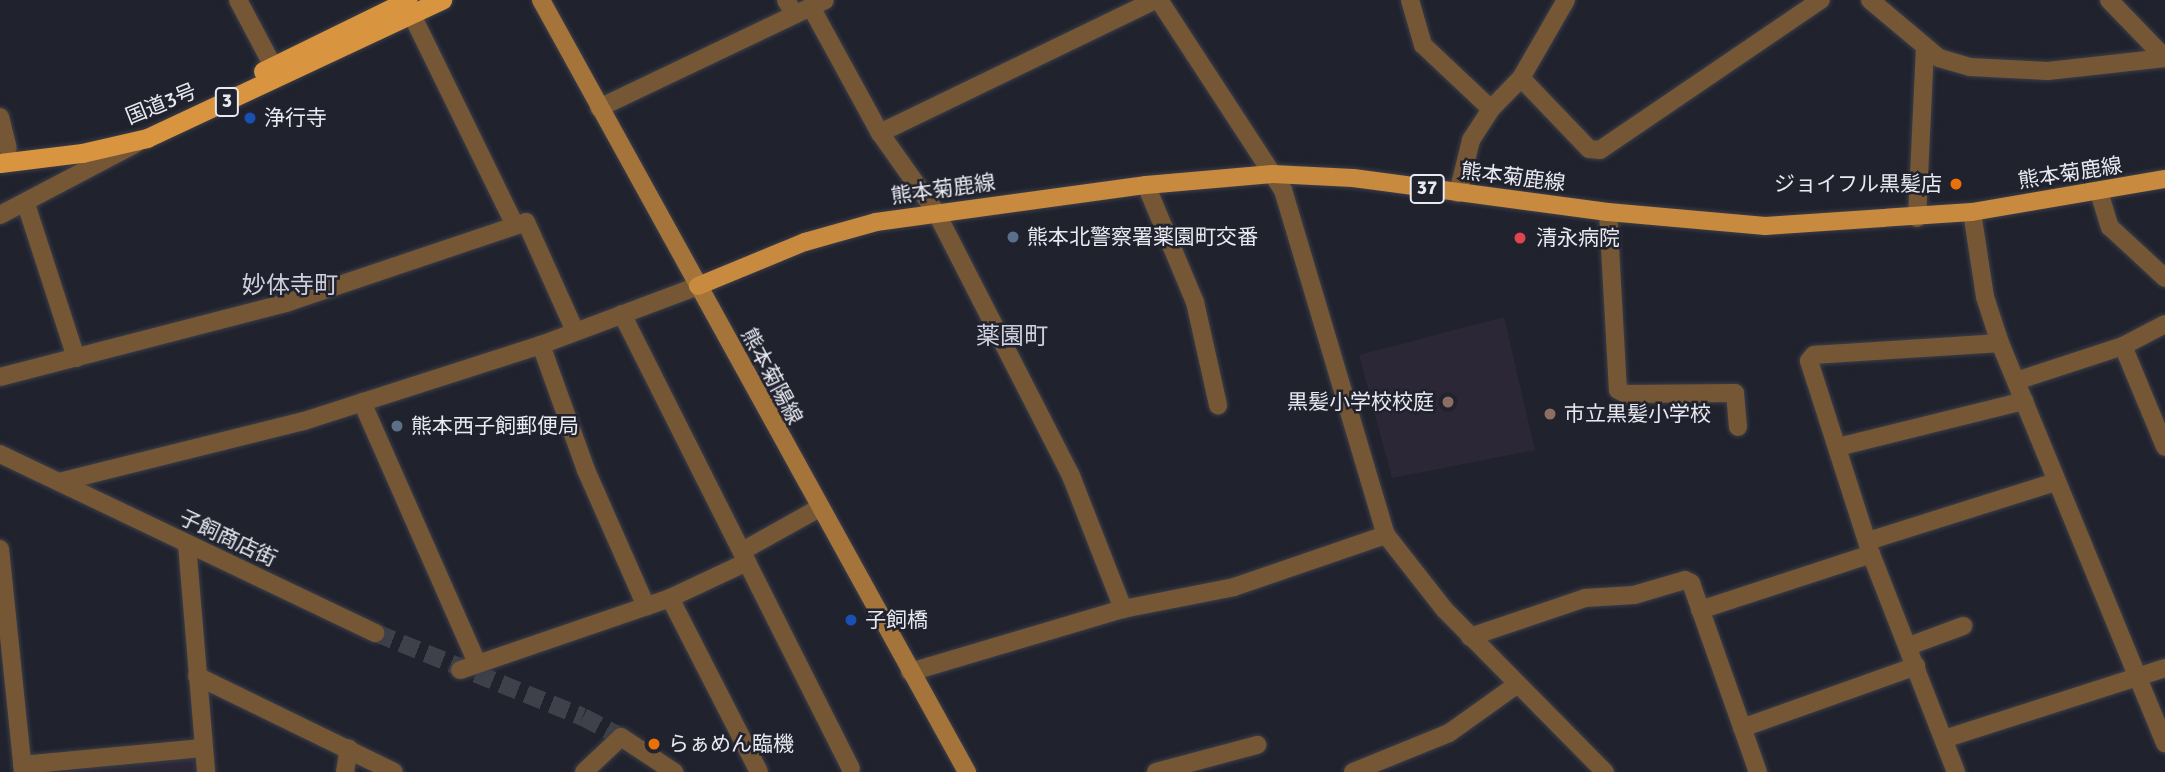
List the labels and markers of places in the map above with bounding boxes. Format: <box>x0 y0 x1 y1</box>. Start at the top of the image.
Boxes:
place label: 浄行寺 <box>264 105 327 131</box>
marker: 浄行寺 <box>242 110 258 126</box>
place label: ジョイフル黒髪店 <box>1774 171 1942 197</box>
marker: ジョイフル黒髪店 <box>1948 176 1964 192</box>
place label: 熊本北警察署薬園町交番 <box>1027 224 1258 250</box>
place label: 清永病院 <box>1536 225 1620 251</box>
marker: 清永病院 <box>1510 228 1530 248</box>
marker: 熊本北警察署薬園町交番 <box>1005 229 1021 245</box>
place label: 黒髪小学校校庭 <box>1287 389 1434 415</box>
marker: 黒髪小学校校庭 <box>1440 394 1456 410</box>
place label: 市立黒髪小学校 <box>1564 401 1711 427</box>
marker: 市立黒髪小学校 <box>1542 406 1558 422</box>
place label: 熊本西子飼郵便局 <box>411 413 579 439</box>
marker: 熊本西子飼郵便局 <box>389 418 405 434</box>
place label: 子飼橋 <box>865 607 928 633</box>
marker: 子飼橋 <box>843 612 859 628</box>
place label: らぁめん臨機 <box>668 731 794 757</box>
marker: らぁめん臨機 <box>646 736 662 752</box>

